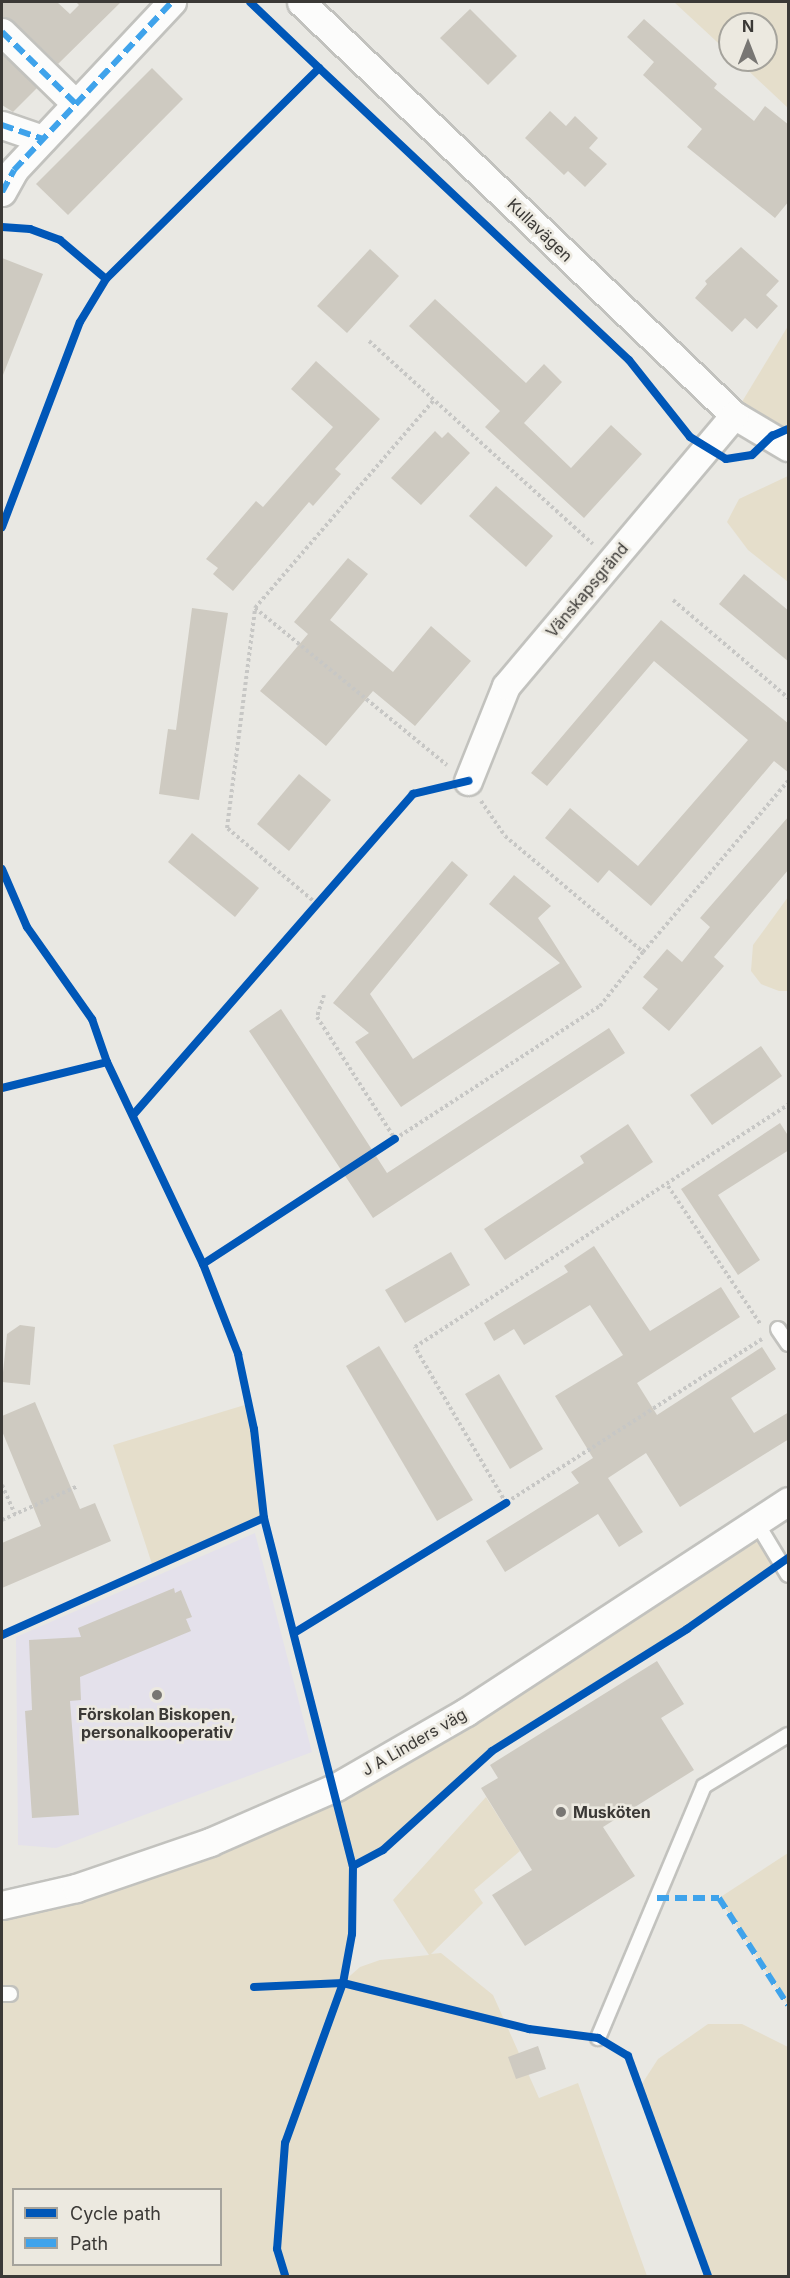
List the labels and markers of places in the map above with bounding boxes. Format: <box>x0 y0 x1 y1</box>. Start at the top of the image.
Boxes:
marker: Förskolan Biskopen, personalkooperativ <box>150 1688 164 1702</box>
place label: Förskolan Biskopen, personalkooperativ <box>78 1704 236 1742</box>
place label: Musköten <box>573 1802 651 1822</box>
marker: Musköten <box>554 1805 568 1819</box>

